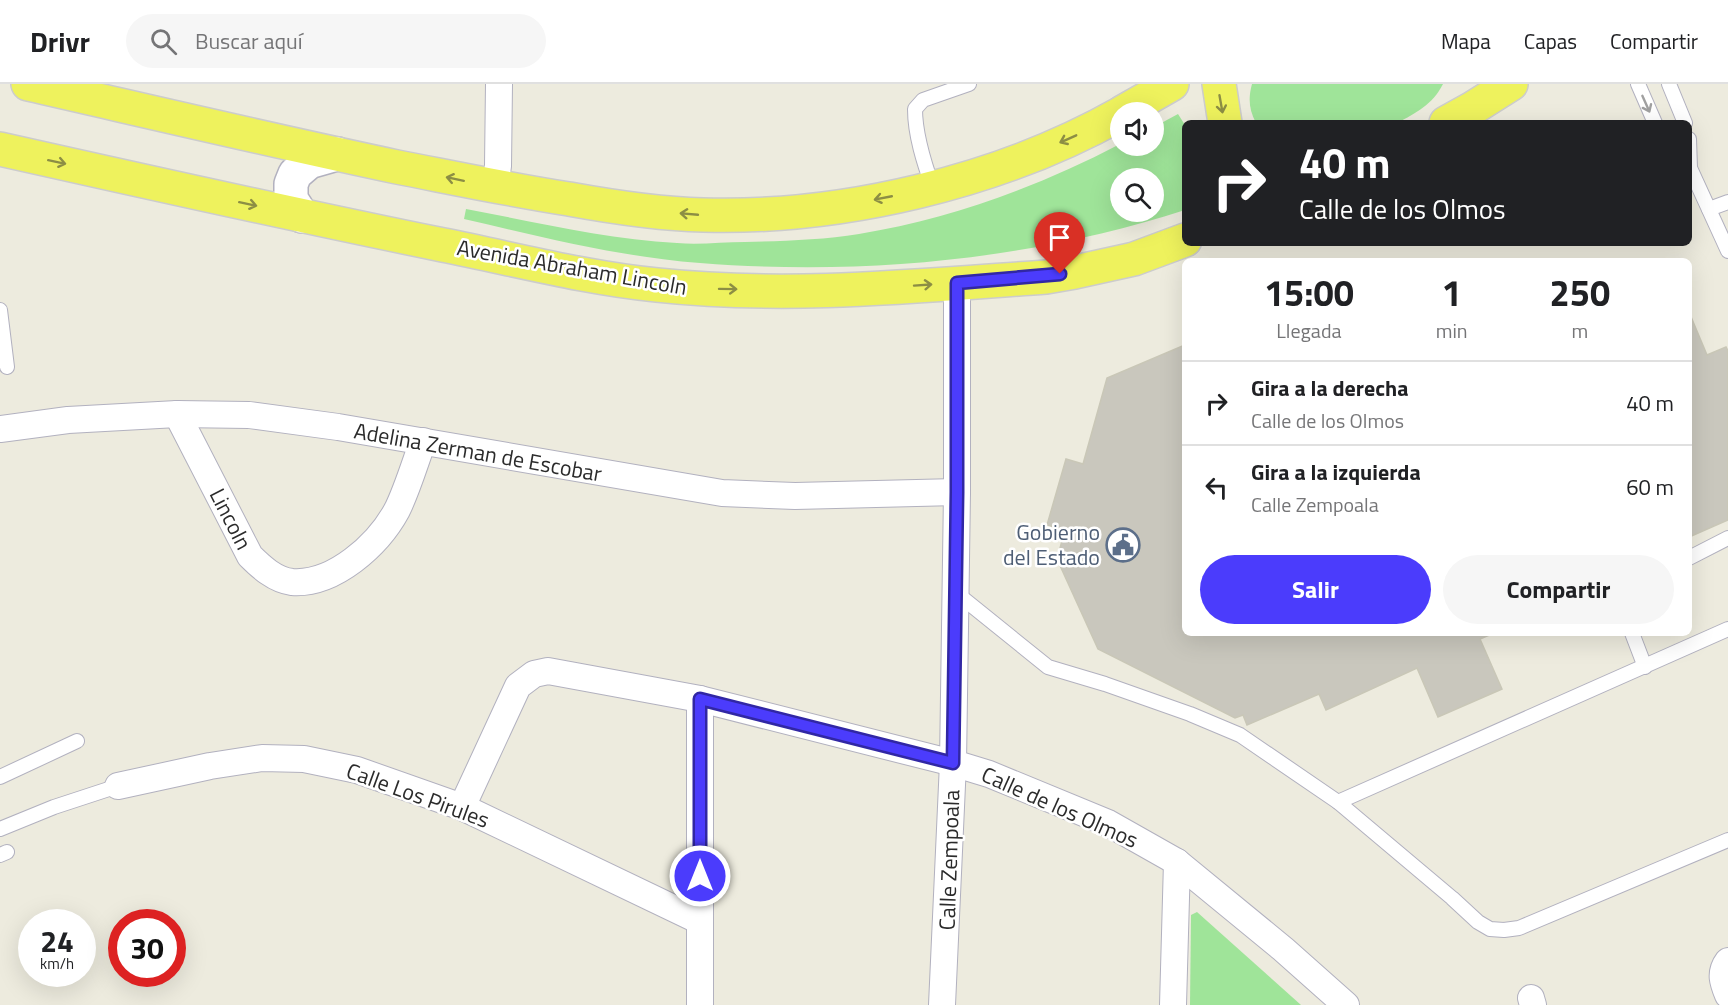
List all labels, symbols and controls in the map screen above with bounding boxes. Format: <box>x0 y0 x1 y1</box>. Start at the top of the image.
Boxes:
search box <box>126 14 546 68</box>
text: Drivr <box>30 20 90 63</box>
text: Buscar aquí <box>195 24 303 58</box>
icon: search <box>147 25 180 58</box>
text: Mapa <box>1441 25 1491 57</box>
text: Capas <box>1524 25 1577 57</box>
text: Compartir <box>1610 25 1698 57</box>
one-way arrow <box>1216 93 1227 113</box>
one-way arrow <box>1641 94 1653 112</box>
map controls <box>1110 102 1164 222</box>
button: sound <box>1110 102 1164 156</box>
text: 40 m <box>1299 130 1391 194</box>
one-way arrow <box>1059 134 1077 145</box>
icon: right <box>1200 144 1278 222</box>
one-way arrow <box>47 157 66 168</box>
button: search <box>1110 168 1164 222</box>
one-way arrow <box>446 172 465 184</box>
text: Calle de los Olmos <box>1299 188 1506 229</box>
one-way arrow <box>873 193 893 204</box>
one-way arrow <box>237 199 257 210</box>
one-way arrow <box>680 208 699 219</box>
pin <box>1034 212 1085 274</box>
icon: arrive <box>1043 221 1076 254</box>
street label: Avenida Abraham Lincoln <box>454 230 690 304</box>
text: 15:00 <box>1264 265 1354 320</box>
text: 1 <box>1442 265 1462 320</box>
text: 250 <box>1550 265 1610 320</box>
one-way arrow <box>913 280 933 291</box>
one-way arrow <box>718 284 738 295</box>
text: Llegada <box>1276 315 1341 346</box>
text: min <box>1436 315 1468 346</box>
text: m <box>1571 315 1588 346</box>
text: Gira a la derecha <box>1251 371 1408 405</box>
text: 40 m <box>1626 386 1674 420</box>
icon: right <box>1200 387 1233 420</box>
text: Calle de los Olmos <box>1251 405 1404 436</box>
street label: Adelina Zerman de Escobar <box>351 413 605 491</box>
text: Gira a la izquierda <box>1251 455 1421 489</box>
text: 60 m <box>1626 470 1674 504</box>
icon: left <box>1200 471 1233 504</box>
street label: Lincoln <box>201 482 261 556</box>
text: Calle Zempoala <box>1251 489 1379 520</box>
place label: Gobierno del Estado <box>1003 515 1100 574</box>
public building icon: Gobierno del Estado <box>1105 527 1141 563</box>
button: Salir <box>1200 555 1431 624</box>
button: Compartir <box>1443 555 1674 624</box>
street label: Calle Los Pirules <box>342 753 494 837</box>
street label: Calle de los Olmos <box>976 757 1144 857</box>
street label: Calle Zempoala <box>930 789 968 931</box>
position arrow <box>668 844 732 908</box>
speed limit sign: 30 <box>108 909 186 987</box>
text: 24 <box>40 918 74 964</box>
text: km/h <box>40 952 74 975</box>

